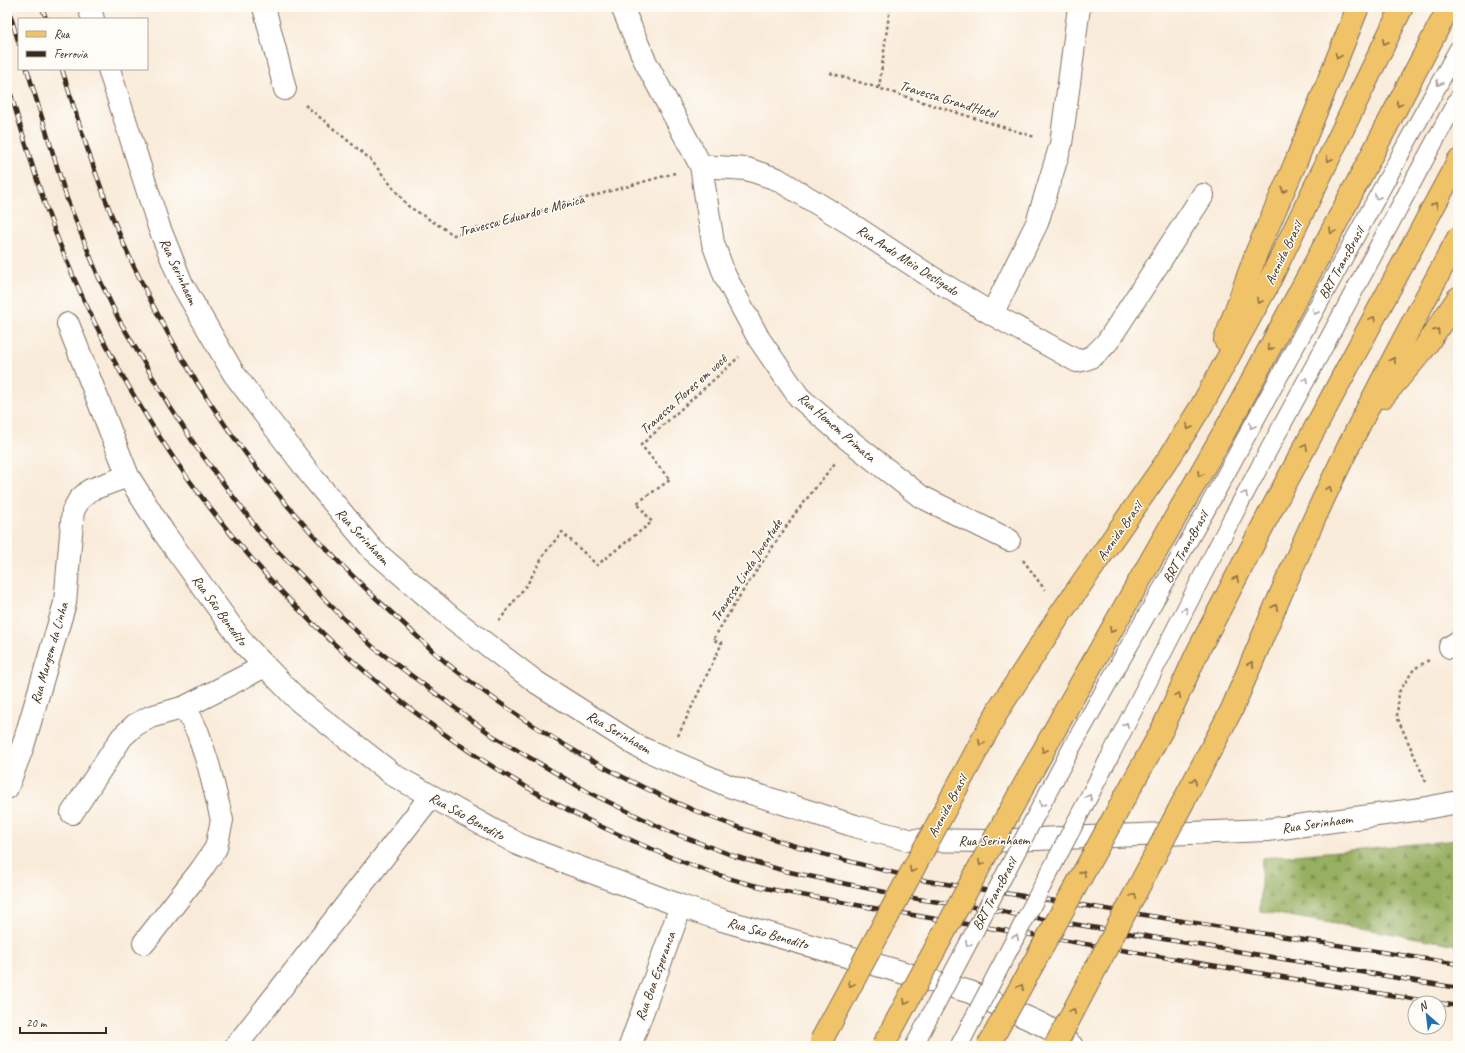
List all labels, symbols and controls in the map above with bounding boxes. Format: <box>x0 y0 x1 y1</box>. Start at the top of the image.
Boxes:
legend <box>18 18 148 70</box>
text: Rua <box>54 26 71 42</box>
one-way arrow <box>1382 38 1390 45</box>
text: Ferrovia <box>54 46 88 62</box>
one-way arrow <box>1335 52 1343 60</box>
street label: Travessa Grand'Hotel <box>898 77 1001 123</box>
one-way arrow <box>1437 79 1444 87</box>
one-way arrow <box>1396 99 1403 107</box>
one-way arrow <box>1326 155 1333 162</box>
one-way arrow <box>1281 185 1289 193</box>
street label: Travessa Eduardo e Mônica <box>457 190 587 240</box>
one-way arrow <box>1374 193 1382 201</box>
one-way arrow <box>1430 202 1437 209</box>
street label: Avenida Brasil <box>1261 217 1307 287</box>
street label: Rua Ando Meio Desligado <box>854 221 962 300</box>
street label: BRT TransBrasil <box>1315 222 1369 302</box>
one-way arrow <box>1329 227 1337 234</box>
street label: Rua Serinhaem <box>156 235 202 308</box>
one-way arrow <box>1256 297 1264 304</box>
one-way arrow <box>1312 307 1319 315</box>
one-way arrow <box>1368 316 1376 324</box>
one-way arrow <box>1432 328 1440 335</box>
one-way arrow <box>1267 344 1274 351</box>
street label: Travessa Flores em você <box>636 350 731 438</box>
one-way arrow <box>1388 356 1395 364</box>
one-way arrow <box>1302 376 1309 384</box>
street label: Rua Homem Primata <box>795 389 879 466</box>
one-way arrow <box>1250 421 1257 429</box>
one-way arrow <box>1186 423 1193 430</box>
one-way arrow <box>1301 443 1308 451</box>
one-way arrow <box>1198 470 1205 477</box>
one-way arrow <box>1324 485 1332 492</box>
one-way arrow <box>1240 491 1247 498</box>
street label: Avenida Brasil <box>1093 496 1147 564</box>
street label: Rua Serinhaem <box>332 505 394 569</box>
street label: BRT TransBrasil <box>1159 506 1213 586</box>
street label: Travessa Linda Juventude <box>707 515 787 625</box>
street label: Rua Sāo Benedito <box>188 572 252 650</box>
one-way arrow <box>1231 575 1238 583</box>
street label: Rua Margem da Linha <box>27 600 72 706</box>
one-way arrow <box>1270 604 1278 612</box>
one-way arrow <box>1180 606 1188 614</box>
one-way arrow <box>1109 626 1116 633</box>
one-way arrow <box>1246 661 1254 669</box>
one-way arrow <box>1173 692 1181 699</box>
street label: Rua Serinhaem <box>584 707 655 758</box>
one-way arrow <box>1121 722 1129 730</box>
one-way arrow <box>978 739 985 746</box>
one-way arrow <box>1041 745 1049 753</box>
street label: Avenida Brasil <box>924 770 972 840</box>
one-way arrow <box>1190 778 1197 786</box>
street label: Rua Sāo Benedito <box>426 789 509 845</box>
one-way arrow <box>1084 793 1092 801</box>
one-way arrow <box>1039 800 1047 807</box>
street label: Rua Serinhaem <box>1281 810 1355 837</box>
street label: Rua Serinhaem <box>958 831 1031 850</box>
street label: BRT TransBrasil <box>968 853 1022 933</box>
one-way arrow <box>978 859 986 867</box>
one-way arrow <box>910 866 917 873</box>
one-way arrow <box>1078 870 1086 877</box>
one-way arrow <box>1129 893 1137 901</box>
street label: Rua Sāo Benedito <box>726 914 812 954</box>
street label: Rua Boa Esperanca <box>632 929 680 1023</box>
one-way arrow <box>1011 934 1019 941</box>
one-way arrow <box>965 940 973 947</box>
one-way arrow <box>848 980 855 987</box>
one-way arrow <box>1016 984 1023 991</box>
north arrow <box>1407 995 1447 1035</box>
text: N <box>1416 997 1431 1014</box>
one-way arrow <box>904 998 911 1006</box>
one-way arrow <box>1069 1008 1076 1016</box>
scale bar <box>20 1009 106 1035</box>
text: 20 m <box>26 1015 48 1031</box>

